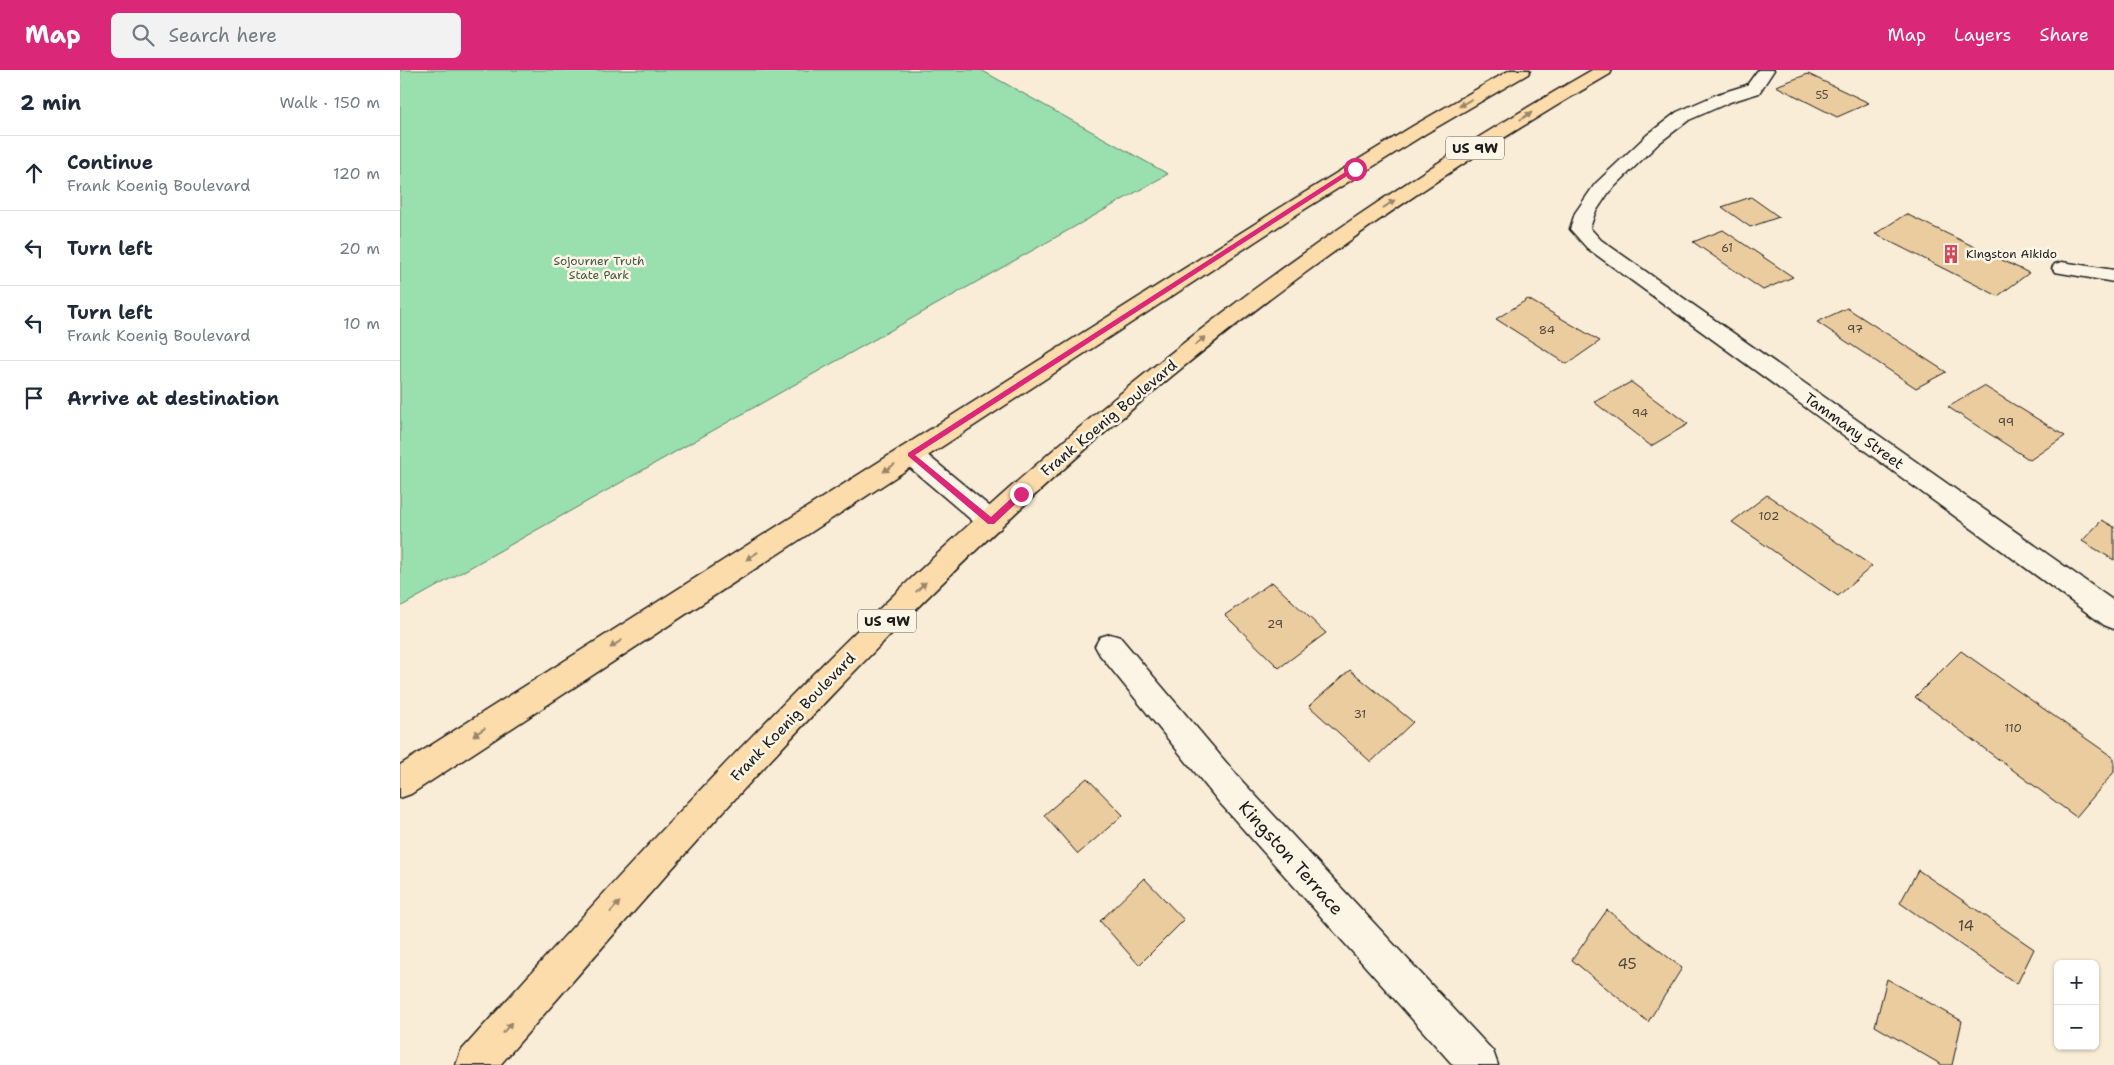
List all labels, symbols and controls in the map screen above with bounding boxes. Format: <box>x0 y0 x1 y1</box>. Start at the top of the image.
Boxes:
search box <box>111 13 461 58</box>
text: Map <box>25 19 81 51</box>
icon: search <box>129 21 157 49</box>
text: Search here <box>169 23 277 48</box>
text: Map <box>1888 23 1926 47</box>
text: Layers <box>1954 23 2011 47</box>
text: Share <box>2039 23 2089 47</box>
house number: 55 <box>1815 88 1829 103</box>
text: 2 min <box>20 89 81 117</box>
text: Walk · 150 m <box>279 92 380 113</box>
one-way arrow <box>1458 98 1471 107</box>
one-way arrow <box>1520 112 1533 121</box>
road number: US 9W <box>1446 136 1504 160</box>
text: Continue <box>67 150 153 175</box>
route start <box>1344 158 1367 181</box>
icon: ahead <box>20 159 48 187</box>
text: 120 m <box>333 163 380 184</box>
text: Frank Koenig Boulevard <box>67 175 250 196</box>
one-way arrow <box>1383 199 1396 208</box>
icon: left <box>20 234 48 262</box>
text: Turn left <box>67 236 153 261</box>
text: 20 m <box>339 238 380 259</box>
house number: 61 <box>1721 241 1733 256</box>
building icon: Kingston Aikido <box>1940 243 1962 265</box>
place label: Kingston Aikido <box>1966 246 2057 262</box>
park label: Sojourner Truth State Park <box>554 253 644 283</box>
text: Turn left <box>67 300 153 325</box>
icon: left <box>20 309 48 337</box>
text: 10 m <box>343 313 380 334</box>
house number: 97 <box>1847 321 1863 337</box>
house number: 84 <box>1539 322 1555 338</box>
text: Frank Koenig Boulevard <box>67 325 250 346</box>
one-way arrow <box>1193 336 1206 347</box>
street label: Frank Koenig Boulevard <box>1037 355 1182 481</box>
icon: arrive <box>20 384 48 412</box>
text: Arrive at destination <box>67 386 279 411</box>
street label: Tammany Street <box>1800 388 1908 474</box>
house number: 94 <box>1632 405 1648 421</box>
house number: 99 <box>1998 414 2014 430</box>
one-way arrow <box>882 464 896 473</box>
route end <box>1010 483 1033 506</box>
house number: 102 <box>1759 508 1779 524</box>
one-way arrow <box>746 551 759 561</box>
one-way arrow <box>915 582 927 594</box>
road number: US 9W <box>858 610 916 632</box>
house number: 29 <box>1267 616 1283 632</box>
one-way arrow <box>609 639 622 649</box>
street label: Frank Koenig Boulevard <box>726 648 860 786</box>
house number: 31 <box>1354 706 1366 722</box>
house number: 110 <box>2004 720 2022 736</box>
one-way arrow <box>472 727 486 737</box>
street label: Kingston Terrace <box>1233 796 1349 920</box>
one-way arrow <box>609 901 621 913</box>
house number: 14 <box>1958 916 1974 936</box>
house number: 45 <box>1617 954 1637 974</box>
map controls <box>2054 960 2099 1050</box>
button: + <box>2054 960 2099 1005</box>
button: − <box>2054 1005 2099 1050</box>
one-way arrow <box>501 1022 512 1035</box>

